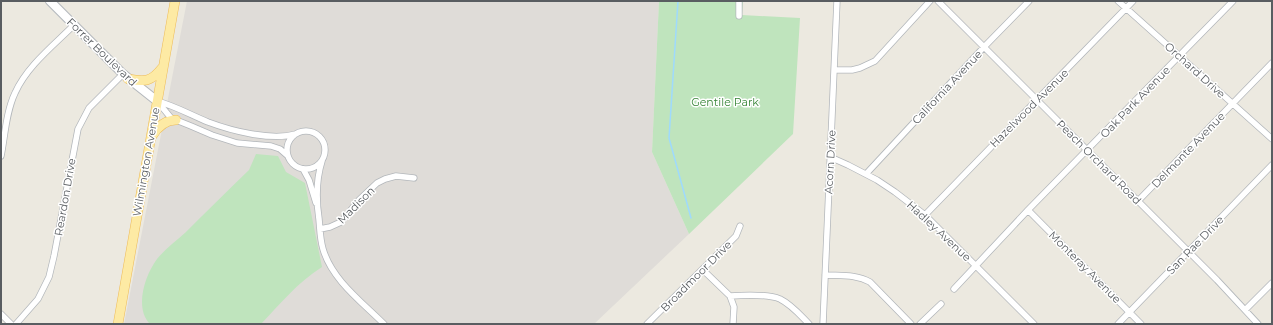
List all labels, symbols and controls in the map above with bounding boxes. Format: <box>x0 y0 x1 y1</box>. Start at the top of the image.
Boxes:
street label: Forrer Boulevard <box>64 15 140 89</box>
street label: Orchard Drive <box>1162 39 1229 101</box>
street label: California Avenue <box>909 47 985 127</box>
street label: Oak Park Avenue <box>1097 63 1173 141</box>
street label: Hazelwood Avenue <box>987 65 1072 150</box>
park label: Gentile Park <box>691 95 759 109</box>
street label: Wilmington Avenue <box>130 106 163 218</box>
street label: Delmonte Avenue <box>1148 109 1228 191</box>
street label: Peach Orchard Road <box>1054 117 1144 207</box>
street label: Acorn Drive <box>821 129 839 194</box>
street label: Reardon Drive <box>51 157 79 237</box>
street label: Madison <box>334 183 378 227</box>
street label: Hadley Avenue <box>904 198 974 265</box>
street label: San Rae Drive <box>1163 212 1227 277</box>
street label: Monteray Avenue <box>1046 228 1124 306</box>
street label: Broadmoor Drive <box>657 237 735 315</box>

